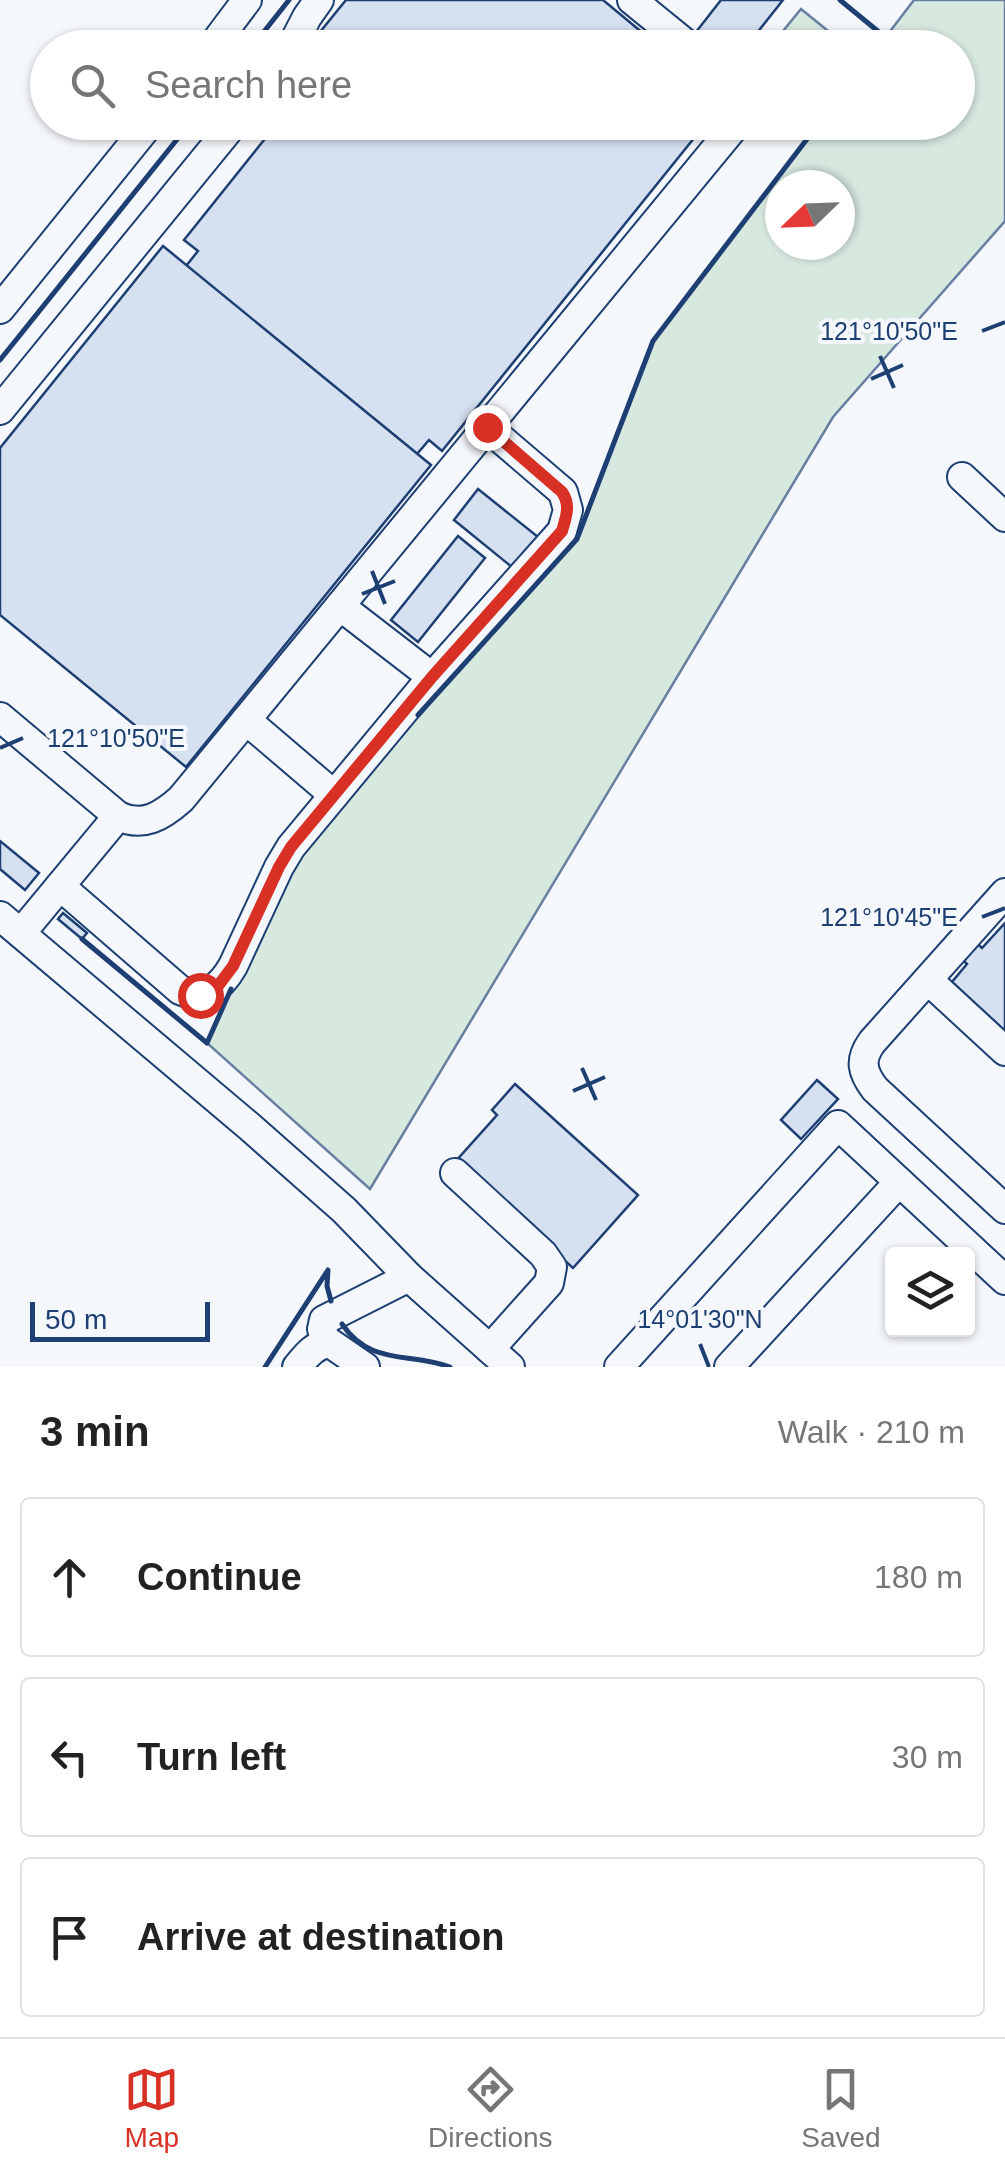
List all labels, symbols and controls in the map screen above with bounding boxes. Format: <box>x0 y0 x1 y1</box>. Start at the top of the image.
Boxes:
search box <box>30 30 975 140</box>
icon: search <box>65 58 120 113</box>
text: Search here <box>145 64 352 106</box>
north arrow <box>765 170 855 260</box>
text: 121°10'50"E <box>820 317 958 345</box>
route end <box>465 405 511 451</box>
text: 121°10'50"E <box>47 724 185 752</box>
text: 121°10'45"E <box>820 903 958 931</box>
route start <box>178 973 224 1019</box>
map controls <box>885 1247 975 1337</box>
button: layers <box>885 1247 975 1337</box>
scale bar <box>30 1297 210 1342</box>
text: 50 m <box>45 1304 107 1335</box>
text: 14°01'30"N <box>637 1305 763 1333</box>
text: 3 min <box>40 1408 150 1455</box>
text: Walk · 210 m <box>778 1414 965 1450</box>
icon: ahead <box>42 1550 97 1605</box>
text: Continue <box>137 1556 302 1598</box>
text: 180 m <box>874 1559 963 1595</box>
icon: left <box>42 1730 97 1785</box>
text: Turn left <box>137 1736 286 1778</box>
text: 30 m <box>892 1739 963 1775</box>
icon: arrive <box>42 1910 97 1965</box>
text: Arrive at destination <box>137 1916 504 1958</box>
tab: Map <box>124 2062 179 2154</box>
tab: Directions <box>428 2062 553 2154</box>
tab: Saved <box>801 2062 881 2154</box>

